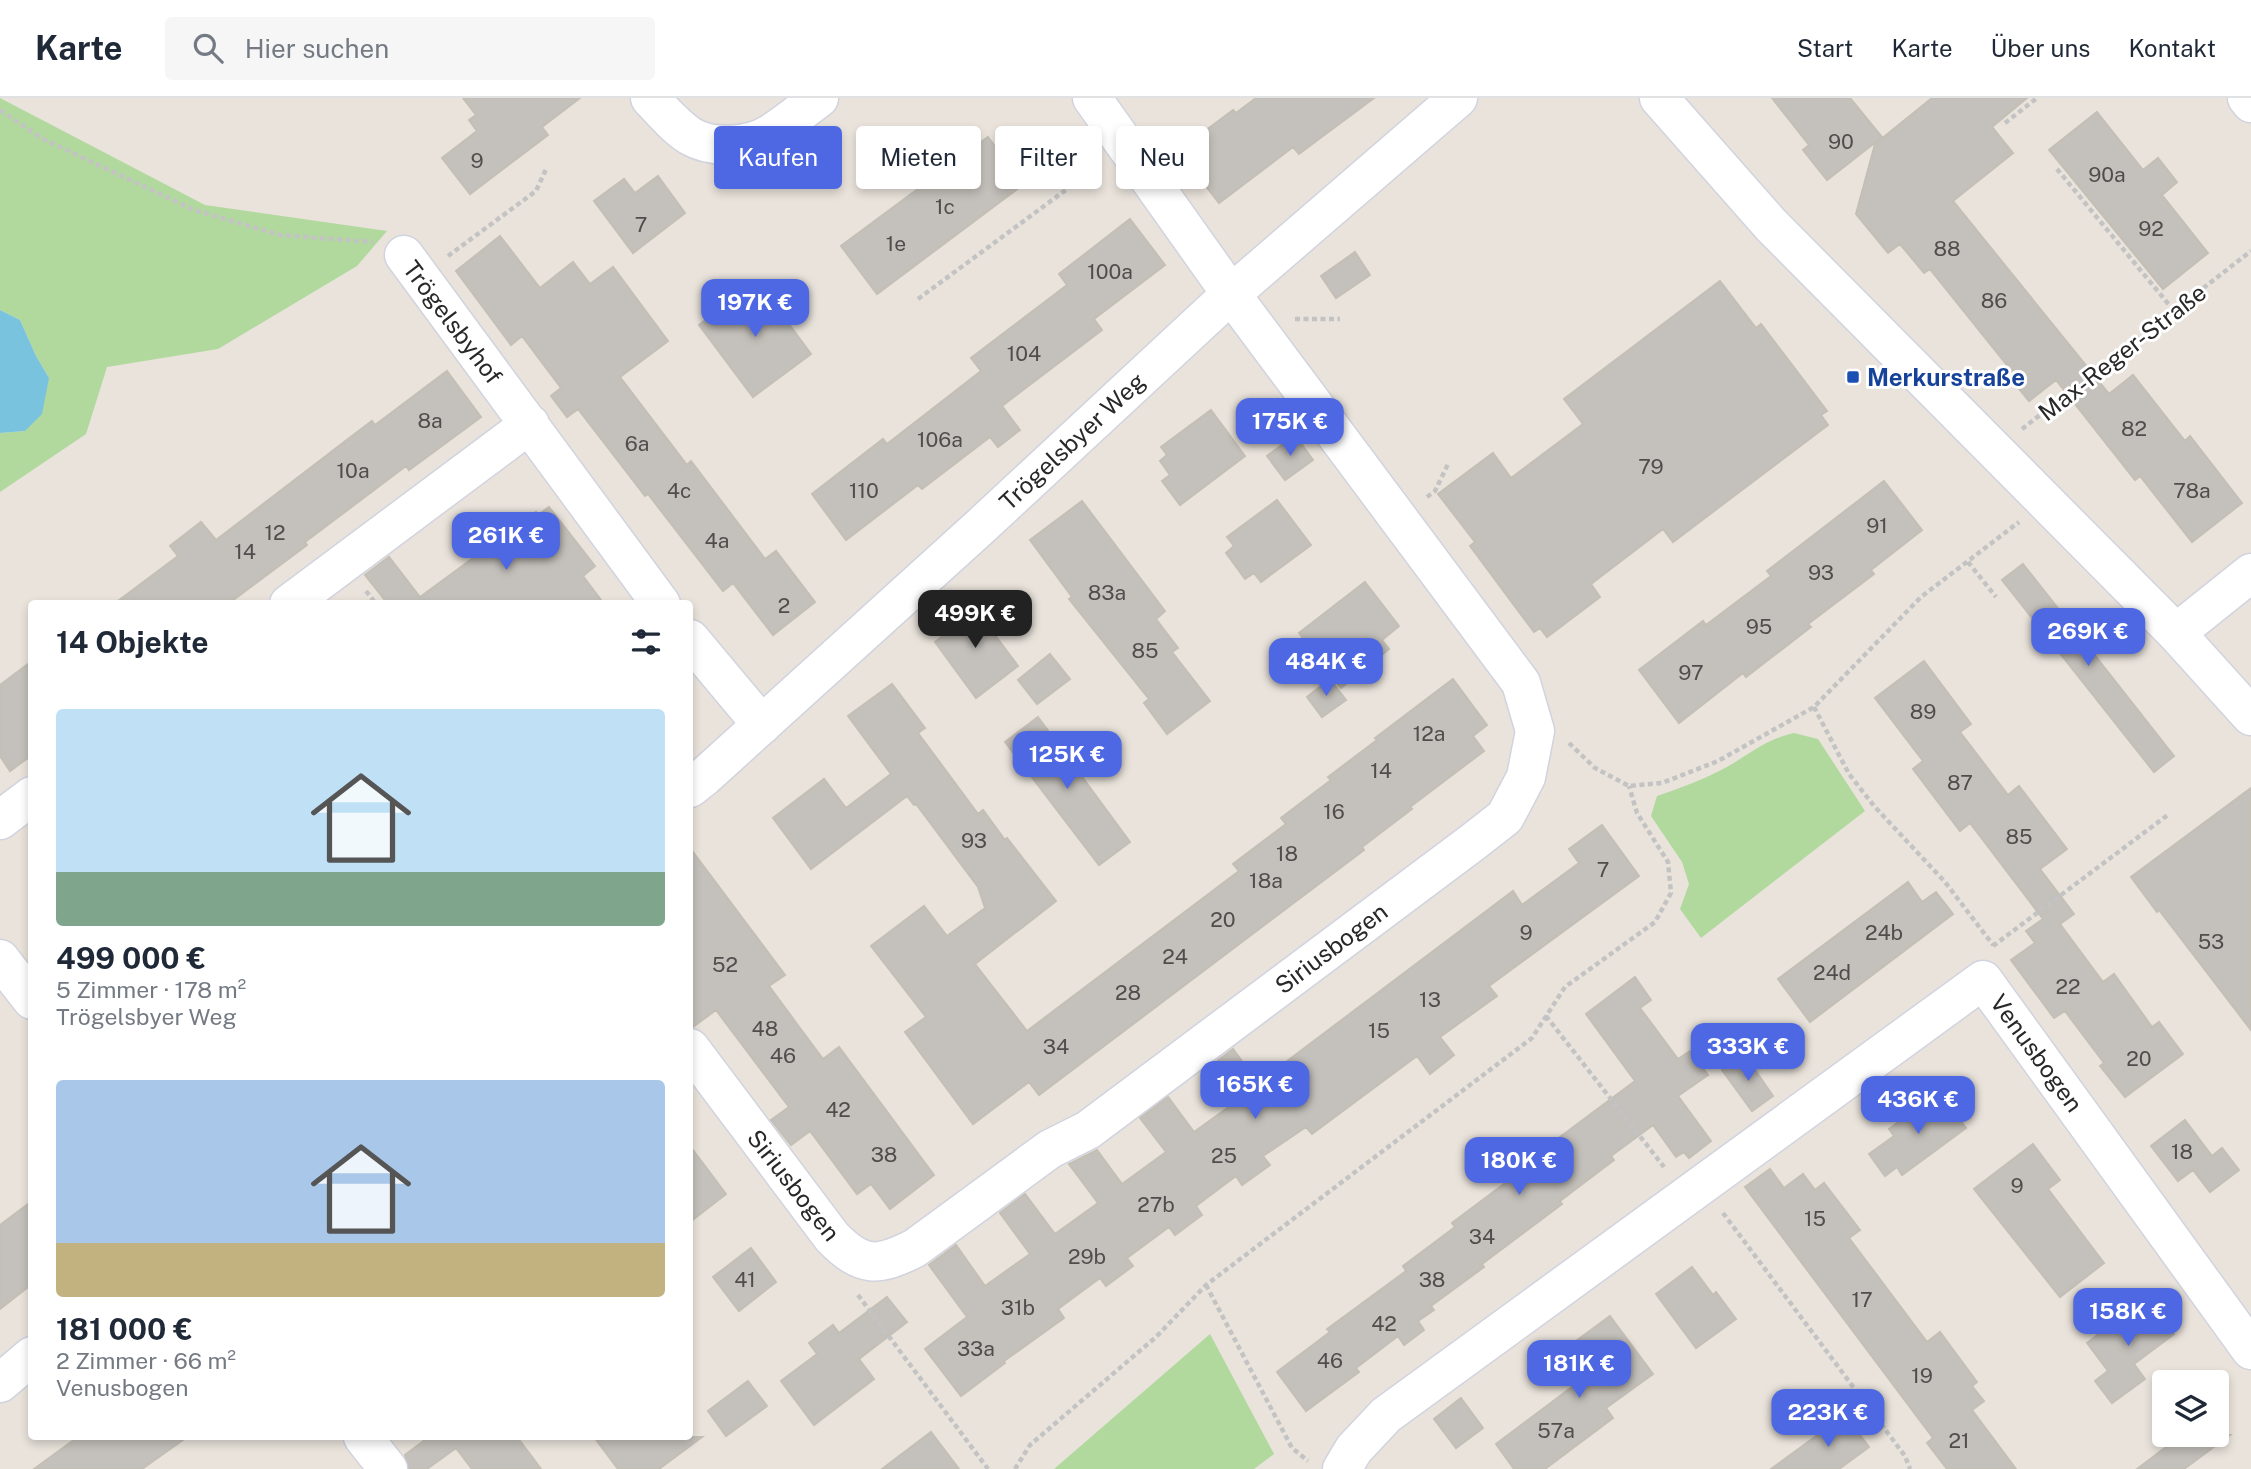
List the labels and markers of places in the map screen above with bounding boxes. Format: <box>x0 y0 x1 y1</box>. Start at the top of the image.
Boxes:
pin: 197K € <box>698 280 812 339</box>
place label: Merkurstraße <box>1867 363 2025 391</box>
marker: Merkurstraße <box>1845 369 1861 385</box>
pin: 175K € <box>1233 398 1347 458</box>
pin: 261K € <box>449 512 563 572</box>
pin: 499K € <box>918 590 1032 650</box>
pin: 269K € <box>2031 608 2145 668</box>
pin: 484K € <box>1269 638 1383 698</box>
pin: 125K € <box>1010 732 1124 791</box>
pin: 333K € <box>1691 1024 1805 1083</box>
pin: 165K € <box>1198 1062 1312 1121</box>
pin: 436K € <box>1861 1076 1975 1136</box>
pin: 180K € <box>1462 1138 1576 1197</box>
pin: 158K € <box>2071 1288 2185 1348</box>
pin: 181K € <box>1522 1340 1636 1400</box>
pin: 223K € <box>1771 1390 1885 1449</box>

